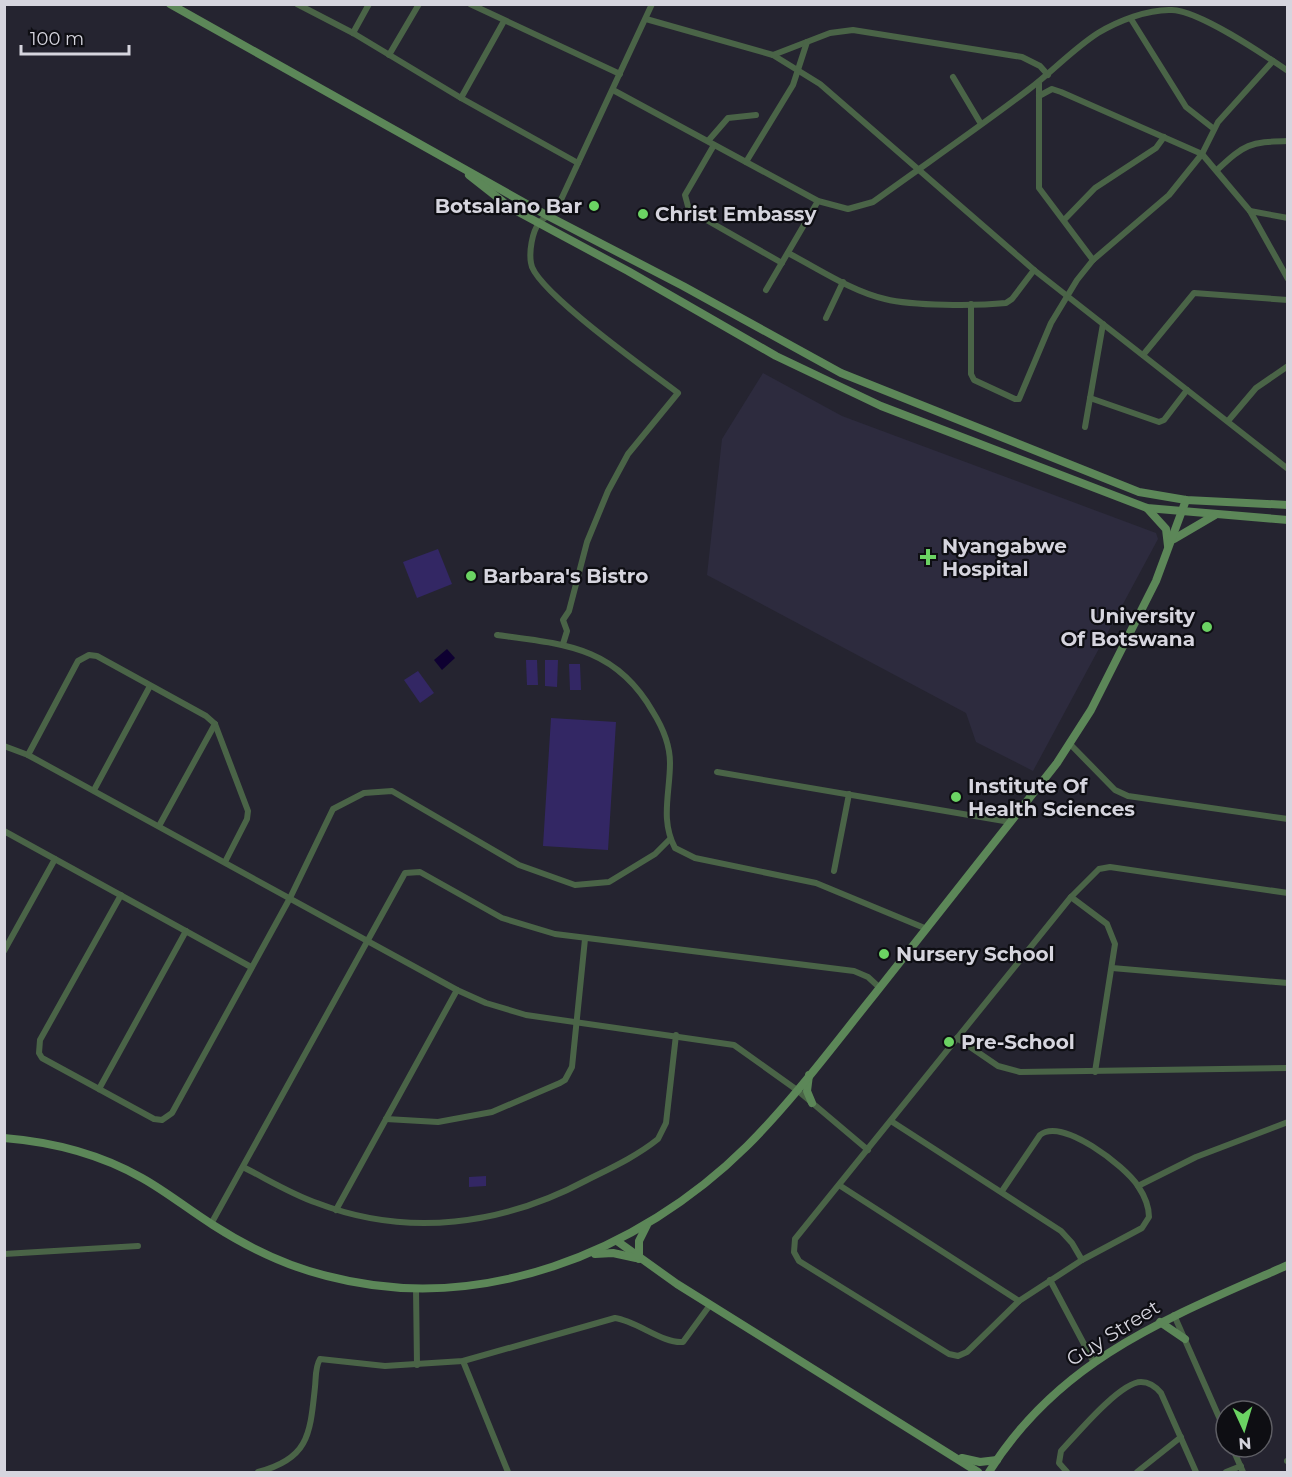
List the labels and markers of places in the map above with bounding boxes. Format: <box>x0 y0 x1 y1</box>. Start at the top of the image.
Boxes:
place label: Botsalano Bar <box>435 194 582 218</box>
marker: Botsalano Bar <box>587 199 601 213</box>
place label: Christ Embassy <box>655 202 817 226</box>
marker: Christ Embassy <box>636 207 650 221</box>
place label: Nyangabwe Hospital <box>942 534 1067 581</box>
marker: Nyangabwe Hospital <box>919 548 937 566</box>
place label: Barbara's Bistro <box>483 564 648 588</box>
marker: Barbara's Bistro <box>464 569 478 583</box>
place label: University Of Botswana <box>1060 604 1196 651</box>
marker: University Of Botswana <box>1200 620 1214 634</box>
place label: Institute Of Health Sciences <box>968 774 1135 821</box>
marker: Institute Of Health Sciences <box>949 790 963 804</box>
place label: Nursery School <box>896 942 1055 966</box>
marker: Nursery School <box>877 947 891 961</box>
place label: Pre-School <box>961 1030 1075 1054</box>
marker: Pre-School <box>942 1035 956 1049</box>

